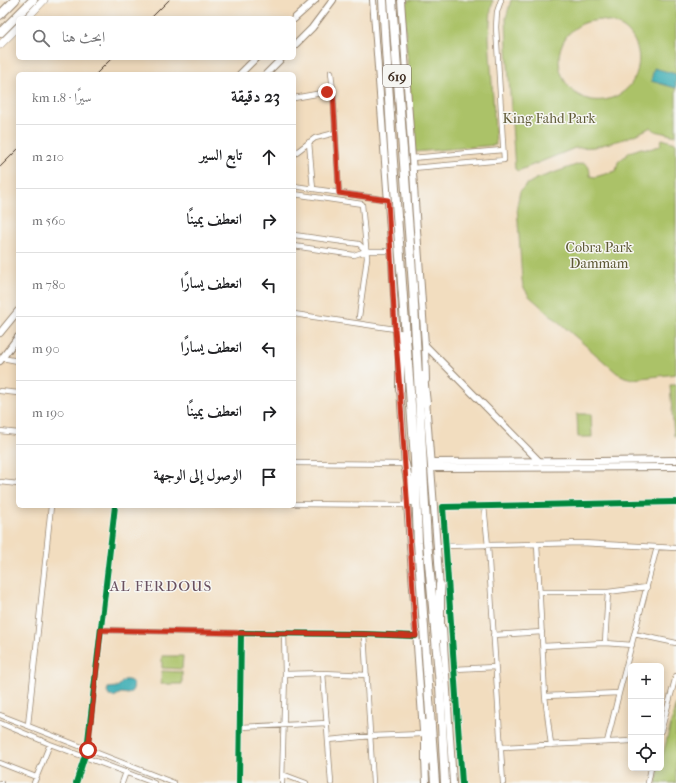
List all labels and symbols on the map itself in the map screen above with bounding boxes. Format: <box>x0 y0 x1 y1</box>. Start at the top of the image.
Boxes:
road number: 619 <box>383 65 411 87</box>
route end <box>318 83 336 101</box>
park label: King Fahd Park <box>502 110 596 127</box>
park label: Cobra Park Dammam <box>566 239 633 272</box>
district label: AL FERDOUS <box>109 577 212 595</box>
route start <box>79 741 97 759</box>

